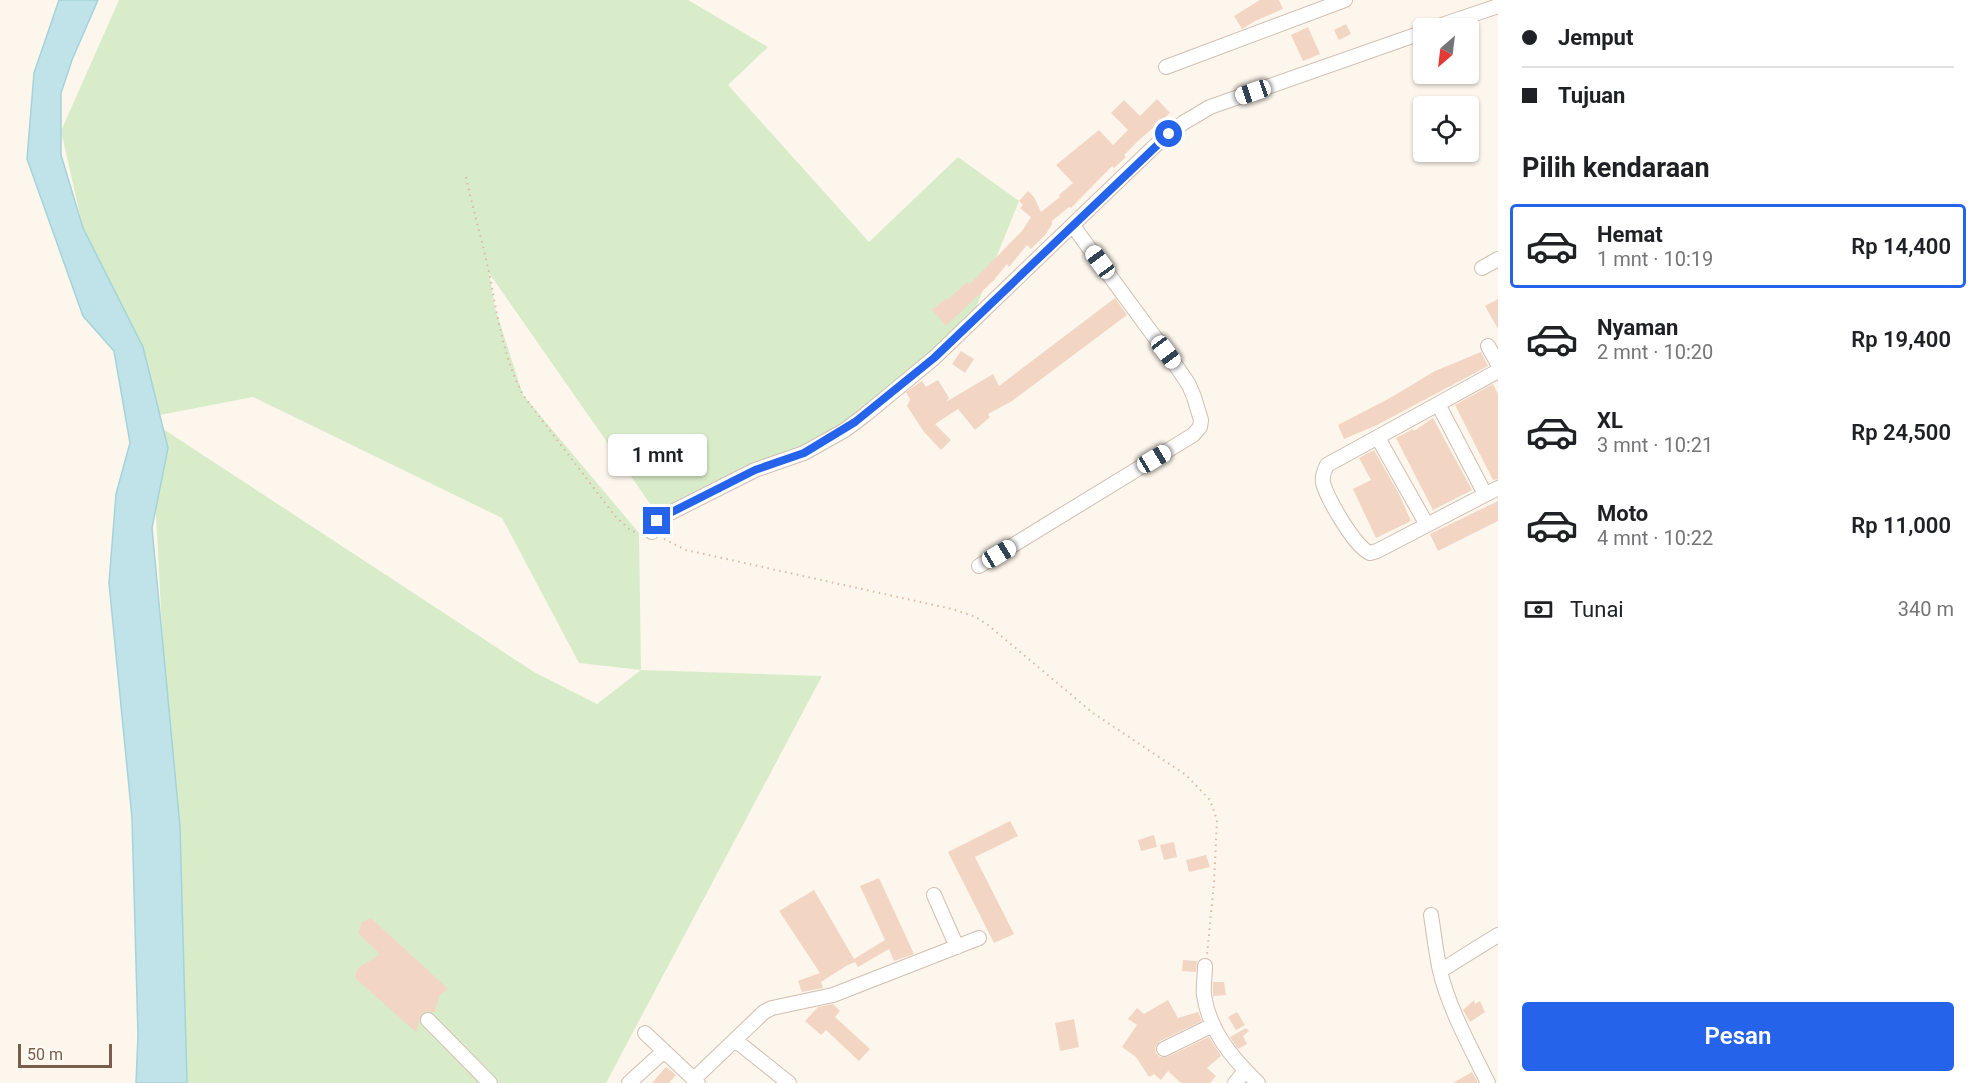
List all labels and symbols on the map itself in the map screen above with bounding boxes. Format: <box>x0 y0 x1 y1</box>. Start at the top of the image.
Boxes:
north arrow <box>1413 18 1479 84</box>
car <box>1233 78 1273 106</box>
route start <box>1155 120 1182 147</box>
car <box>1082 242 1118 282</box>
car <box>1148 332 1184 372</box>
callout: 1 mnt <box>608 434 706 476</box>
car <box>1134 442 1174 476</box>
route end <box>643 507 670 534</box>
car <box>979 537 1019 571</box>
scale bar <box>18 1041 112 1068</box>

